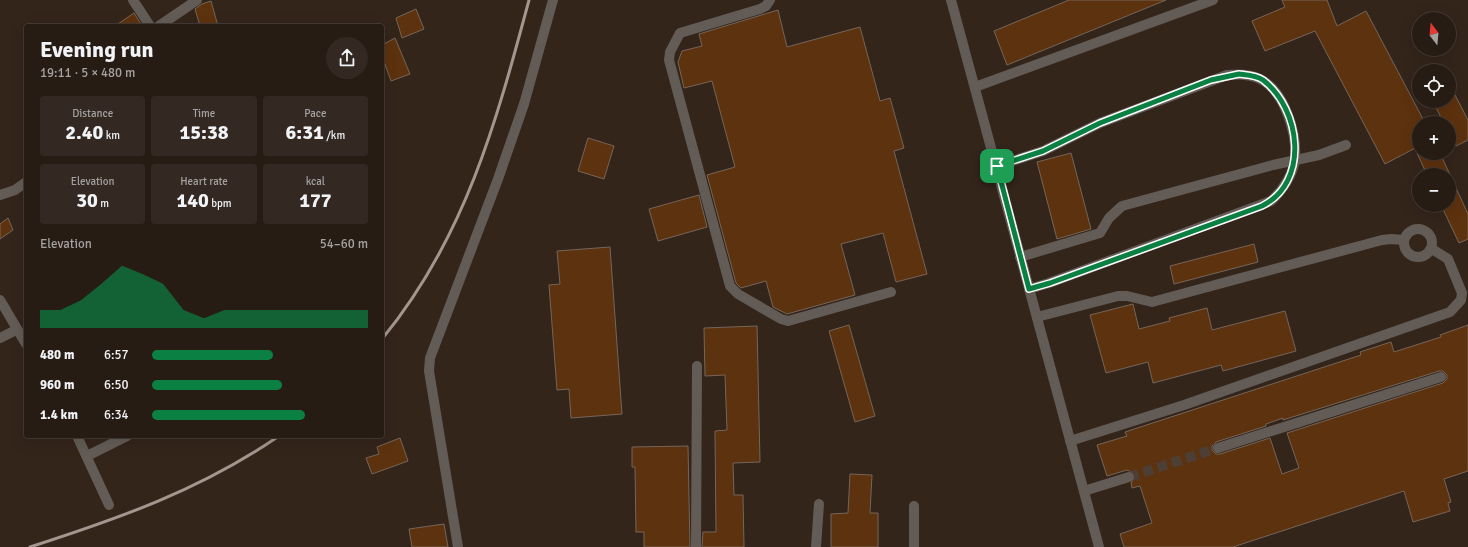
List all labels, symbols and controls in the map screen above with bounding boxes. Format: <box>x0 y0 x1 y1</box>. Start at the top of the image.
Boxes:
north arrow <box>1412 12 1456 56</box>
map controls <box>1412 12 1456 212</box>
text: Evening run <box>40 36 154 63</box>
button: share <box>326 37 368 79</box>
button: locate <box>1412 64 1456 108</box>
text: 19:11 · 5 × 480 m <box>40 65 135 81</box>
text: Distance <box>72 107 113 120</box>
text: Time <box>193 107 215 120</box>
text: Pace <box>304 107 326 120</box>
button: + <box>1412 116 1456 160</box>
text: 2.40 <box>65 120 103 145</box>
text: 15:38 <box>179 120 229 145</box>
text: 6:31 <box>286 120 324 145</box>
text: km <box>103 129 120 142</box>
text: /km <box>324 129 345 142</box>
pin <box>980 149 1014 183</box>
icon: arrive <box>986 155 1008 177</box>
button: − <box>1412 168 1456 212</box>
text: Elevation <box>71 175 115 188</box>
text: Heart rate <box>180 175 228 188</box>
text: kcal <box>306 175 325 188</box>
text: 30 <box>76 188 98 213</box>
text: 140 <box>176 188 209 213</box>
text: 177 <box>299 188 332 213</box>
text: m <box>98 197 109 210</box>
text: bpm <box>209 197 232 210</box>
text: Elevation <box>40 236 92 252</box>
text: 54–60 m <box>320 236 368 252</box>
text: 480 m <box>40 347 74 363</box>
text: 6:57 <box>104 347 129 363</box>
text: 960 m <box>40 377 74 393</box>
text: 6:50 <box>104 377 129 393</box>
text: 1.4 km <box>40 407 78 423</box>
text: 6:34 <box>104 407 129 423</box>

